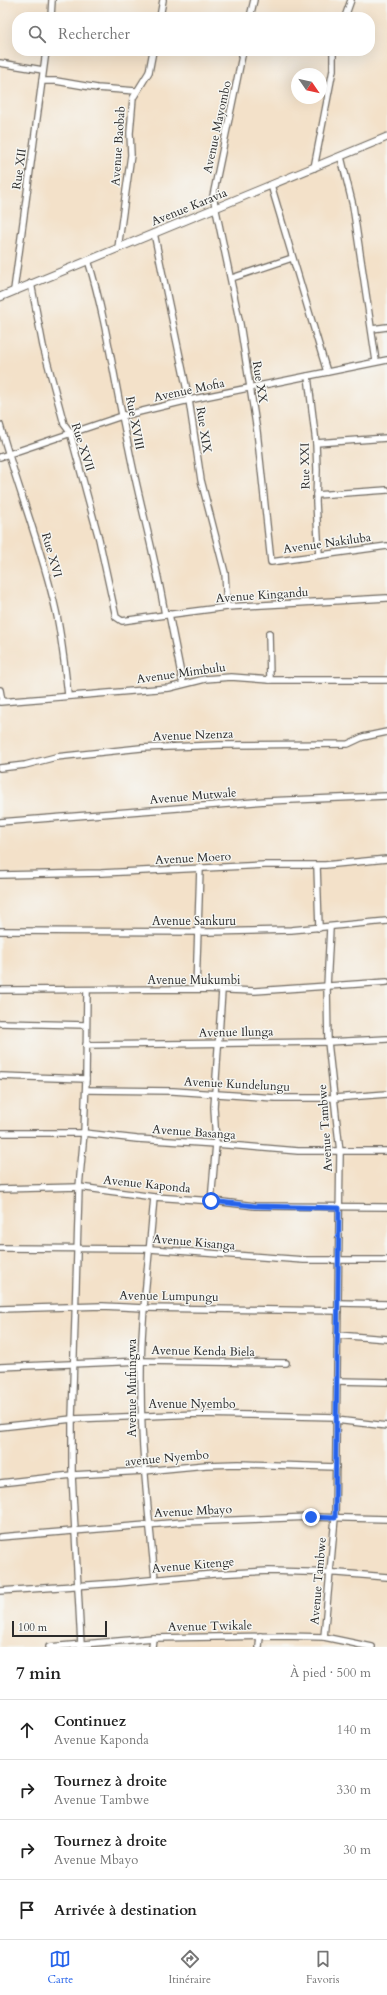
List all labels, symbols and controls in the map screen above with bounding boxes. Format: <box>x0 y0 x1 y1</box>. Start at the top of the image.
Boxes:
search box <box>12 12 375 56</box>
icon: search <box>26 23 48 45</box>
text: Rechercher <box>58 24 130 44</box>
north arrow <box>291 68 327 104</box>
street label: Avenue Mayombo <box>199 79 235 175</box>
street label: Avenue Baobab <box>107 106 129 186</box>
street label: Rue XII <box>8 147 30 191</box>
street label: Avenue Karavia <box>149 184 230 229</box>
street label: Rue XX <box>249 360 271 405</box>
street label: Avenue Mofia <box>152 375 227 405</box>
street label: Rue XVIII <box>122 395 148 451</box>
street label: Rue XIX <box>192 406 216 455</box>
street label: Rue XVII <box>68 421 98 473</box>
street label: Rue XXI <box>297 443 313 489</box>
street label: Avenue Nakiluba <box>282 529 373 557</box>
street label: Rue XVI <box>38 531 66 579</box>
street label: Avenue Kingandu <box>215 584 309 606</box>
street label: Avenue Mimbulu <box>136 659 227 687</box>
street label: Avenue Nzenza <box>152 726 234 744</box>
street label: Avenue Mutwale <box>149 784 237 808</box>
street label: Avenue Moero <box>155 848 232 868</box>
street label: Avenue Sankuru <box>152 913 236 929</box>
street label: Avenue Mukumbi <box>148 972 241 988</box>
street label: Avenue Ilunga <box>199 1023 274 1041</box>
street label: Avenue Kundelungu <box>184 1073 291 1095</box>
street label: Avenue Tambwe <box>314 1084 336 1172</box>
street label: Avenue Basanga <box>152 1121 237 1143</box>
street label: Avenue Kaponda <box>103 1171 192 1197</box>
route start <box>202 1192 220 1210</box>
street label: Avenue Kisanga <box>152 1230 237 1254</box>
street label: Avenue Lumpungu <box>119 1287 219 1305</box>
street label: Avenue Mufungwa <box>124 1338 140 1437</box>
street label: Avenue Kenda Biela <box>151 1342 256 1360</box>
street label: Avenue Nyembo <box>148 1396 236 1412</box>
street label: avenue Nyembo <box>125 1446 210 1470</box>
street label: Avenue Mbayo <box>154 1501 233 1521</box>
route end <box>302 1508 320 1526</box>
street label: Avenue Tambwe <box>306 1537 330 1625</box>
street label: Avenue Kitenge <box>151 1553 235 1577</box>
street label: Avenue Twikale <box>168 1617 252 1635</box>
scale bar <box>12 1619 107 1638</box>
text: 100 m <box>18 1620 47 1635</box>
text: 7 min <box>16 1662 61 1685</box>
text: À pied · 500 m <box>290 1664 371 1682</box>
text: Continuez <box>54 1711 126 1731</box>
icon: ahead <box>16 1719 38 1741</box>
text: 140 m <box>337 1721 371 1739</box>
text: Avenue Kaponda <box>54 1731 149 1749</box>
text: Tournez à droite <box>54 1771 167 1791</box>
icon: right <box>16 1779 38 1801</box>
text: 330 m <box>337 1781 371 1799</box>
text: Avenue Tambwe <box>54 1791 149 1809</box>
text: Tournez à droite <box>54 1831 167 1851</box>
icon: right <box>16 1839 38 1861</box>
text: 30 m <box>343 1841 371 1859</box>
text: Avenue Mbayo <box>54 1851 138 1869</box>
icon: arrive <box>16 1899 38 1921</box>
text: Arrivée à destination <box>54 1900 197 1920</box>
tab: Carte <box>48 1948 73 1987</box>
tab: Itinéraire <box>168 1948 211 1987</box>
tab: Favoris <box>306 1948 339 1987</box>

